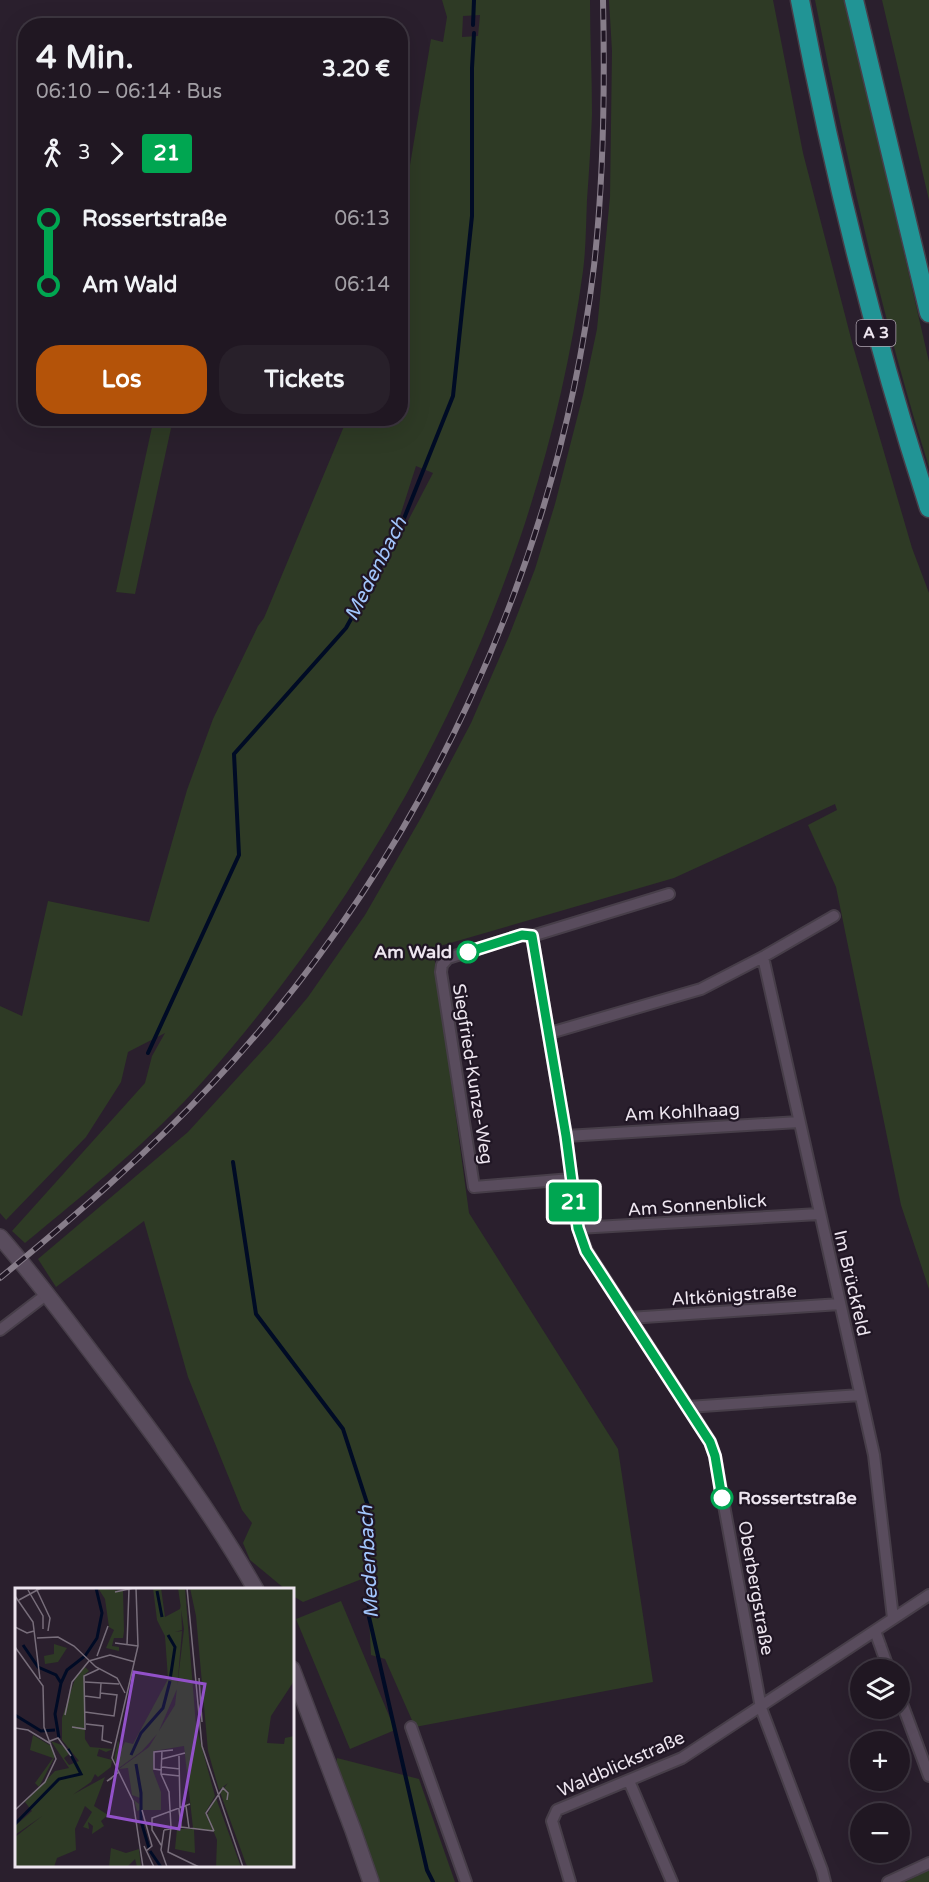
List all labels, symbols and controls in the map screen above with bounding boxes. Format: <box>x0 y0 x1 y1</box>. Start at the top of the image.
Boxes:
text: 4 Min. <box>36 38 134 77</box>
text: 3.20 € <box>322 56 390 82</box>
text: 06:10 – 06:14 · Bus <box>36 80 222 104</box>
icon: walk <box>36 137 69 170</box>
icon: forward <box>100 137 133 170</box>
text: 3 <box>78 141 91 165</box>
text: 21 <box>154 141 180 166</box>
text: Rossertstraße <box>82 206 227 232</box>
text: 06:13 <box>335 207 390 231</box>
text: Am Wald <box>82 272 177 298</box>
text: 06:14 <box>335 273 390 297</box>
road number: A 3 <box>856 320 896 346</box>
button: Los <box>36 345 207 414</box>
button: Tickets <box>219 345 390 414</box>
water label: Medenbach <box>340 512 413 625</box>
place label: Am Wald <box>374 941 452 963</box>
marker: Am Wald <box>457 941 479 963</box>
street label: Siegfried-Kunze-Weg <box>448 982 498 1166</box>
street label: Am Kohlhaag <box>624 1098 740 1126</box>
line badge: 21 <box>547 1182 601 1222</box>
street label: Am Sonnenblick <box>627 1189 767 1221</box>
text: 21 <box>561 1190 587 1215</box>
street label: Im Brückfeld <box>829 1228 875 1338</box>
street label: Altkönigstraße <box>671 1280 797 1310</box>
marker: Rossertstraße <box>711 1487 733 1509</box>
place label: Rossertstraße <box>738 1487 857 1509</box>
water label: Medenbach <box>354 1504 384 1619</box>
street label: Oberbergstraße <box>733 1519 779 1657</box>
inset map <box>15 1588 294 1867</box>
map controls <box>850 1659 910 1863</box>
button: layers <box>850 1659 910 1719</box>
street label: Waldblickstraße <box>554 1726 688 1802</box>
button: + <box>850 1731 910 1791</box>
button: − <box>850 1803 910 1863</box>

